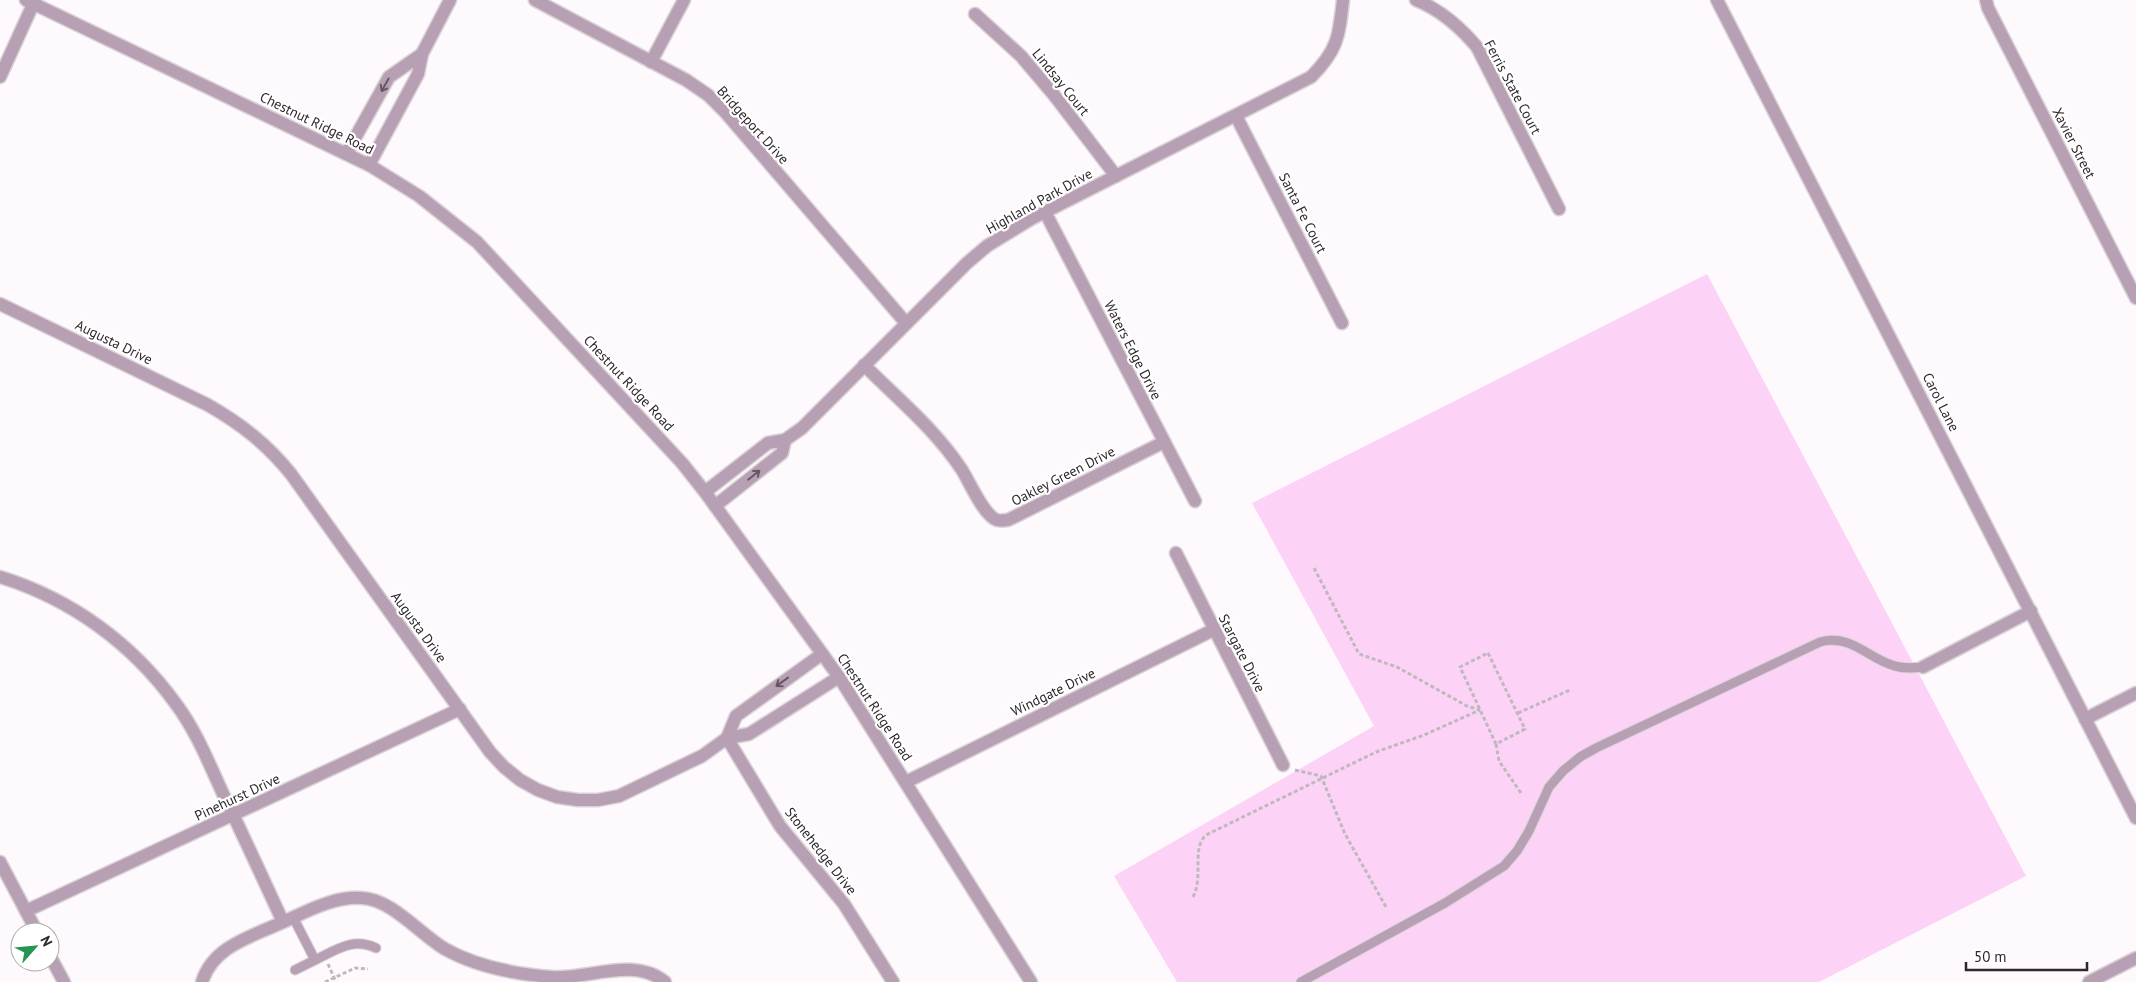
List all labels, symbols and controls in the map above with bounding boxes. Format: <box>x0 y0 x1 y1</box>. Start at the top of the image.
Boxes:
street label: Ferris State Court <box>1481 37 1546 137</box>
street label: Lindsay Court <box>1028 45 1094 119</box>
one-way arrow <box>380 77 389 92</box>
street label: Bridgeport Drive <box>713 82 793 168</box>
street label: Chestnut Ridge Road <box>257 88 377 158</box>
street label: Xavier Street <box>2048 105 2100 182</box>
street label: Highland Park Drive <box>983 164 1095 238</box>
street label: Santa Fe Court <box>1275 170 1331 257</box>
street label: Waters Edge Drive <box>1100 297 1166 403</box>
street label: Augusta Drive <box>73 316 155 368</box>
street label: Chestnut Ridge Road <box>580 331 678 435</box>
street label: Carol Lane <box>1919 370 1963 434</box>
street label: Oakley Green Drive <box>1008 442 1118 510</box>
one-way arrow <box>747 470 760 481</box>
street label: Augusta Drive <box>387 588 451 666</box>
street label: Stargate Drive <box>1215 611 1269 695</box>
street label: Chestnut Ridge Road <box>833 650 917 764</box>
street label: Windgate Drive <box>1008 664 1098 720</box>
one-way arrow <box>776 677 790 687</box>
street label: Pinehurst Drive <box>191 769 283 825</box>
street label: Stonehedge Drive <box>781 804 861 898</box>
north arrow <box>10 922 60 972</box>
text: N <box>36 933 57 949</box>
scale bar <box>1966 940 2087 972</box>
text: 50 m <box>1974 947 2007 966</box>

